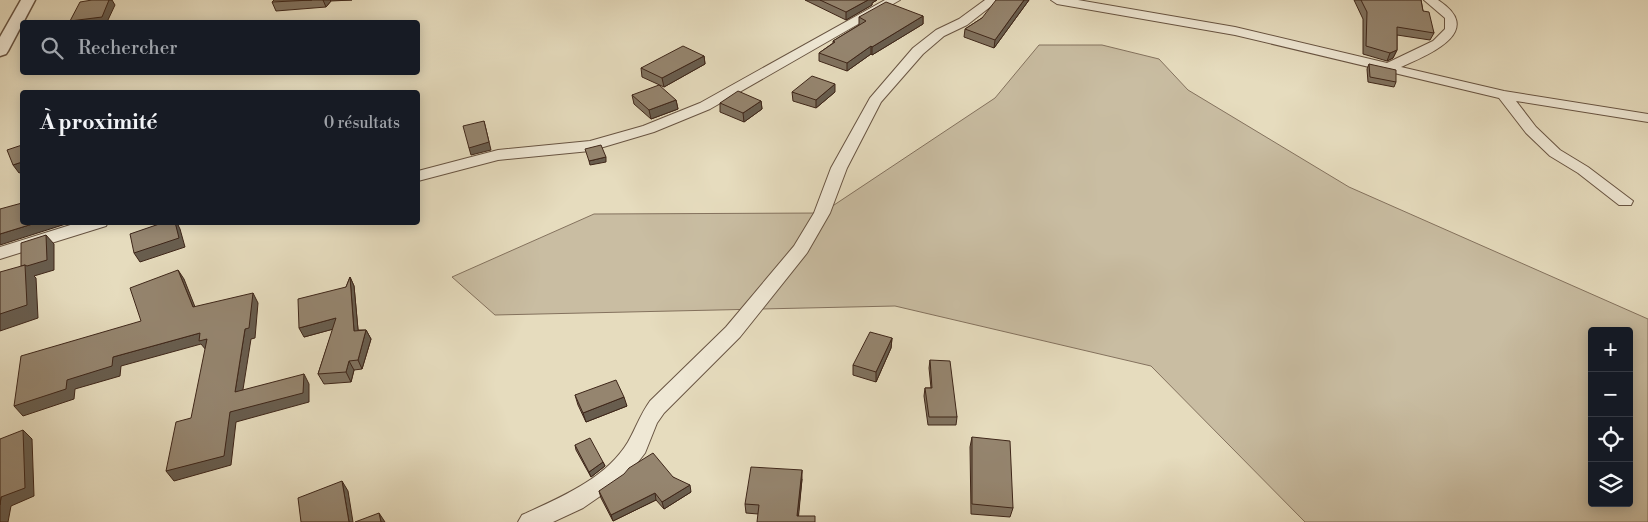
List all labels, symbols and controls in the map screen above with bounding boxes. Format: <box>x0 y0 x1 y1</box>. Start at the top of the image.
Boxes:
search box <box>20 20 420 75</box>
icon: search <box>38 34 66 62</box>
text: Rechercher <box>78 36 177 60</box>
text: À proximité <box>40 110 157 136</box>
text: 0 résultats <box>324 113 400 133</box>
map controls <box>1588 327 1633 507</box>
button: + <box>1588 327 1633 372</box>
button: − <box>1588 372 1633 417</box>
button: locate <box>1588 417 1633 462</box>
button: layers <box>1588 462 1633 507</box>

